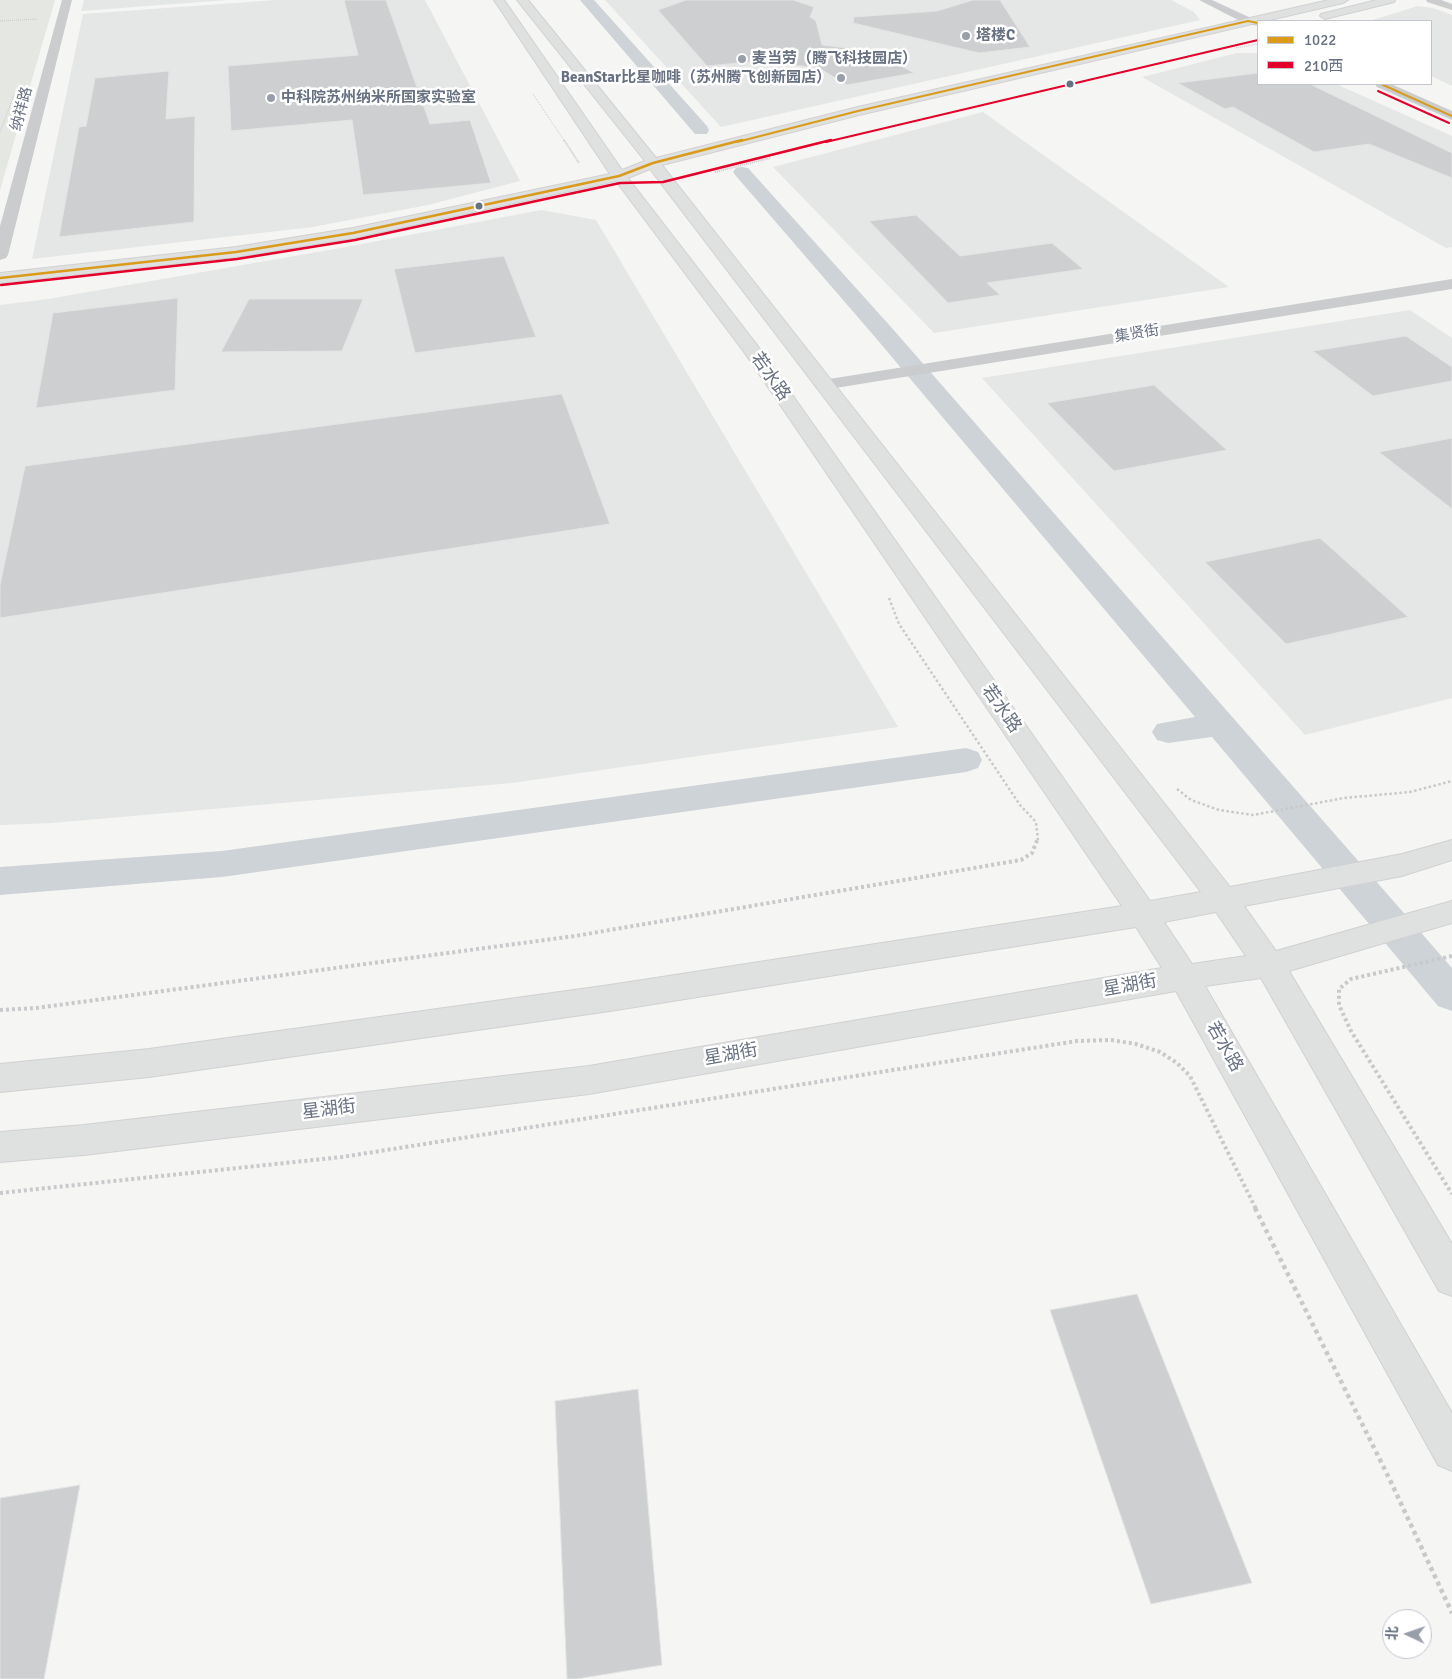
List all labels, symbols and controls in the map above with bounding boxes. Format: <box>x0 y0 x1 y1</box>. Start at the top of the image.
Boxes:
legend <box>1257 20 1432 85</box>
place label: 塔楼C <box>976 27 1015 45</box>
marker: 塔楼C <box>960 30 972 42</box>
text: 1022 <box>1304 31 1336 49</box>
place label: 麦当劳（腾飞科技园店） <box>752 50 917 68</box>
marker: 麦当劳（腾飞科技园店） <box>736 53 748 65</box>
text: 210西 <box>1304 57 1343 75</box>
place label: BeanStar比星咖啡（苏州腾飞创新园店） <box>561 69 831 87</box>
marker: BeanStar比星咖啡（苏州腾飞创新园店） <box>835 72 847 84</box>
unlabelled marker <box>1065 79 1075 89</box>
street label: 纳祥路 <box>7 85 37 133</box>
place label: 中科院苏州纳米所国家实验室 <box>281 89 476 107</box>
marker: 中科院苏州纳米所国家实验室 <box>265 92 277 104</box>
unlabelled marker <box>474 201 484 211</box>
street label: 集贤街 <box>1113 322 1161 346</box>
street label: 若水路 <box>746 349 794 405</box>
street label: 若水路 <box>977 681 1025 737</box>
street label: 星湖街 <box>1102 971 1158 1001</box>
street label: 若水路 <box>1201 1018 1247 1076</box>
street label: 星湖街 <box>703 1040 759 1070</box>
street label: 星湖街 <box>301 1096 357 1124</box>
north arrow <box>1382 1609 1432 1659</box>
text: 北 <box>1384 1626 1401 1641</box>

